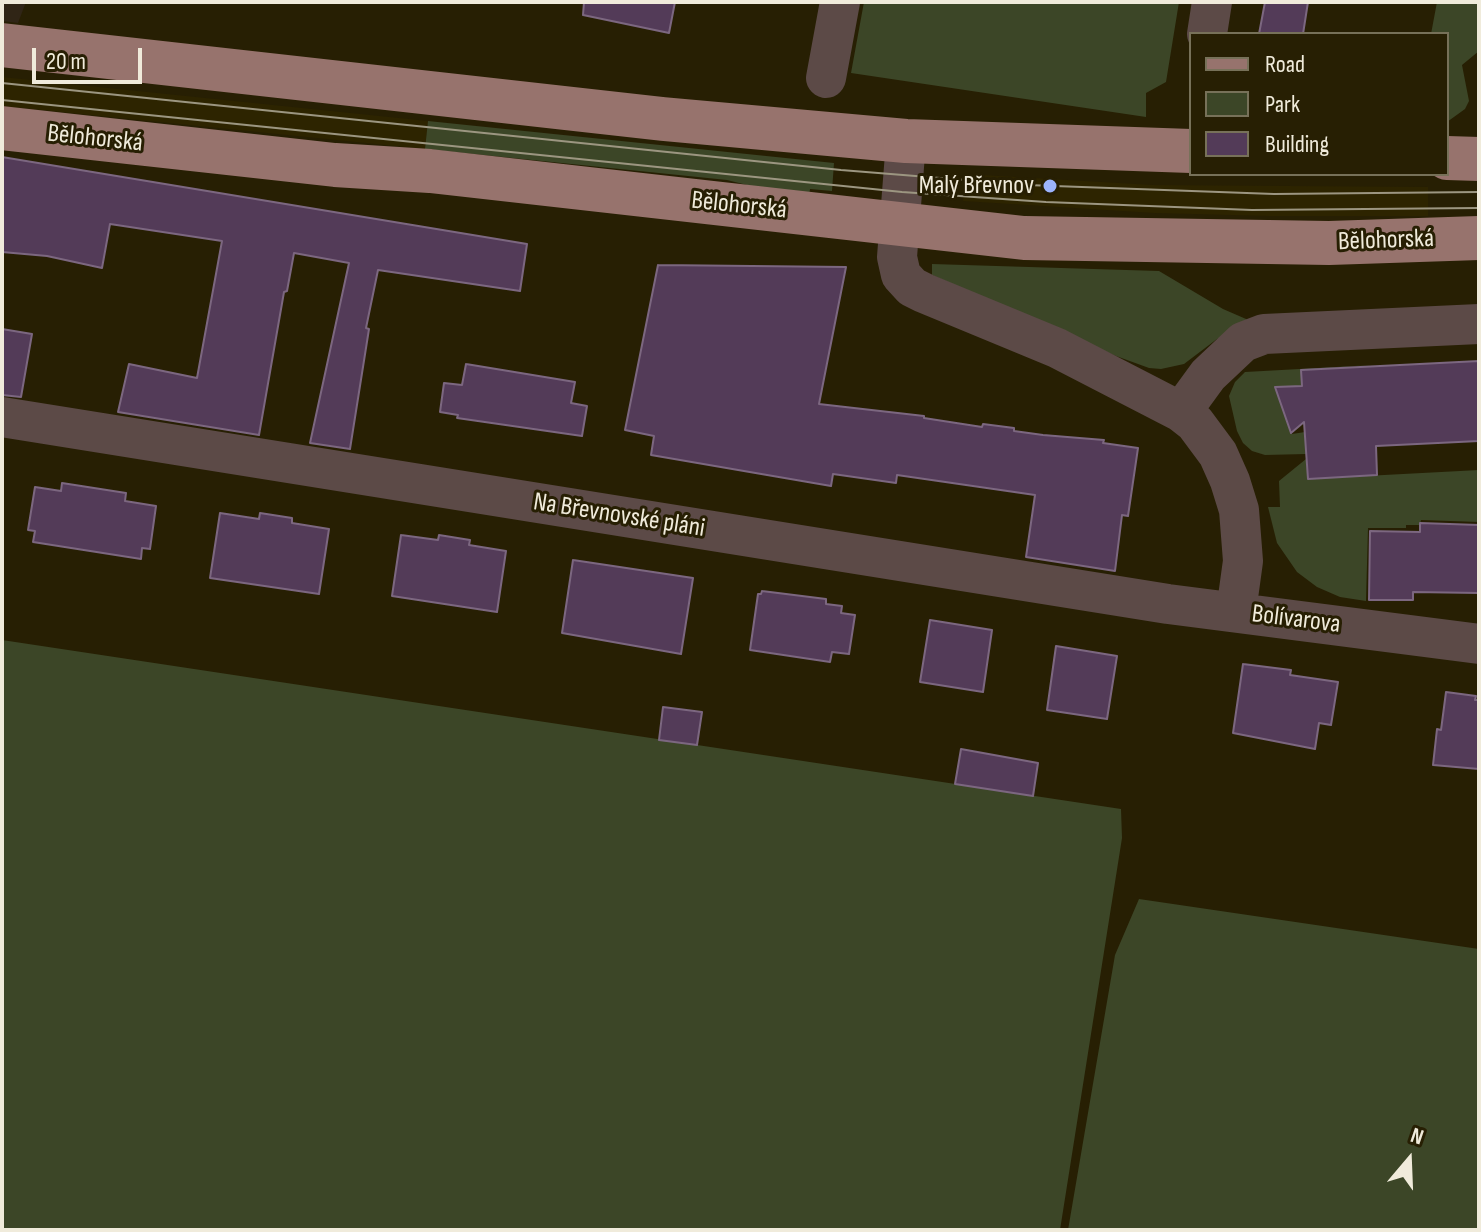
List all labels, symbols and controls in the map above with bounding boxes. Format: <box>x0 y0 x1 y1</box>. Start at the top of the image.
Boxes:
scale bar <box>36 32 146 82</box>
legend <box>1189 32 1449 176</box>
text: 20 m <box>46 47 86 76</box>
text: Road <box>1265 50 1305 79</box>
text: Park <box>1265 90 1300 119</box>
street label: Bělohorská <box>46 118 144 160</box>
text: Building <box>1265 130 1329 159</box>
place label: Malý Břevnov <box>919 170 1034 202</box>
marker: Malý Břevnov <box>1041 177 1059 195</box>
street label: Bělohorská <box>690 185 788 227</box>
street label: Bělohorská <box>1338 224 1434 258</box>
street label: Na Břevnovské pláni <box>531 487 707 545</box>
street label: Bolívarova <box>1250 599 1342 641</box>
north arrow <box>1369 1120 1449 1200</box>
text: N <box>1407 1122 1427 1152</box>

